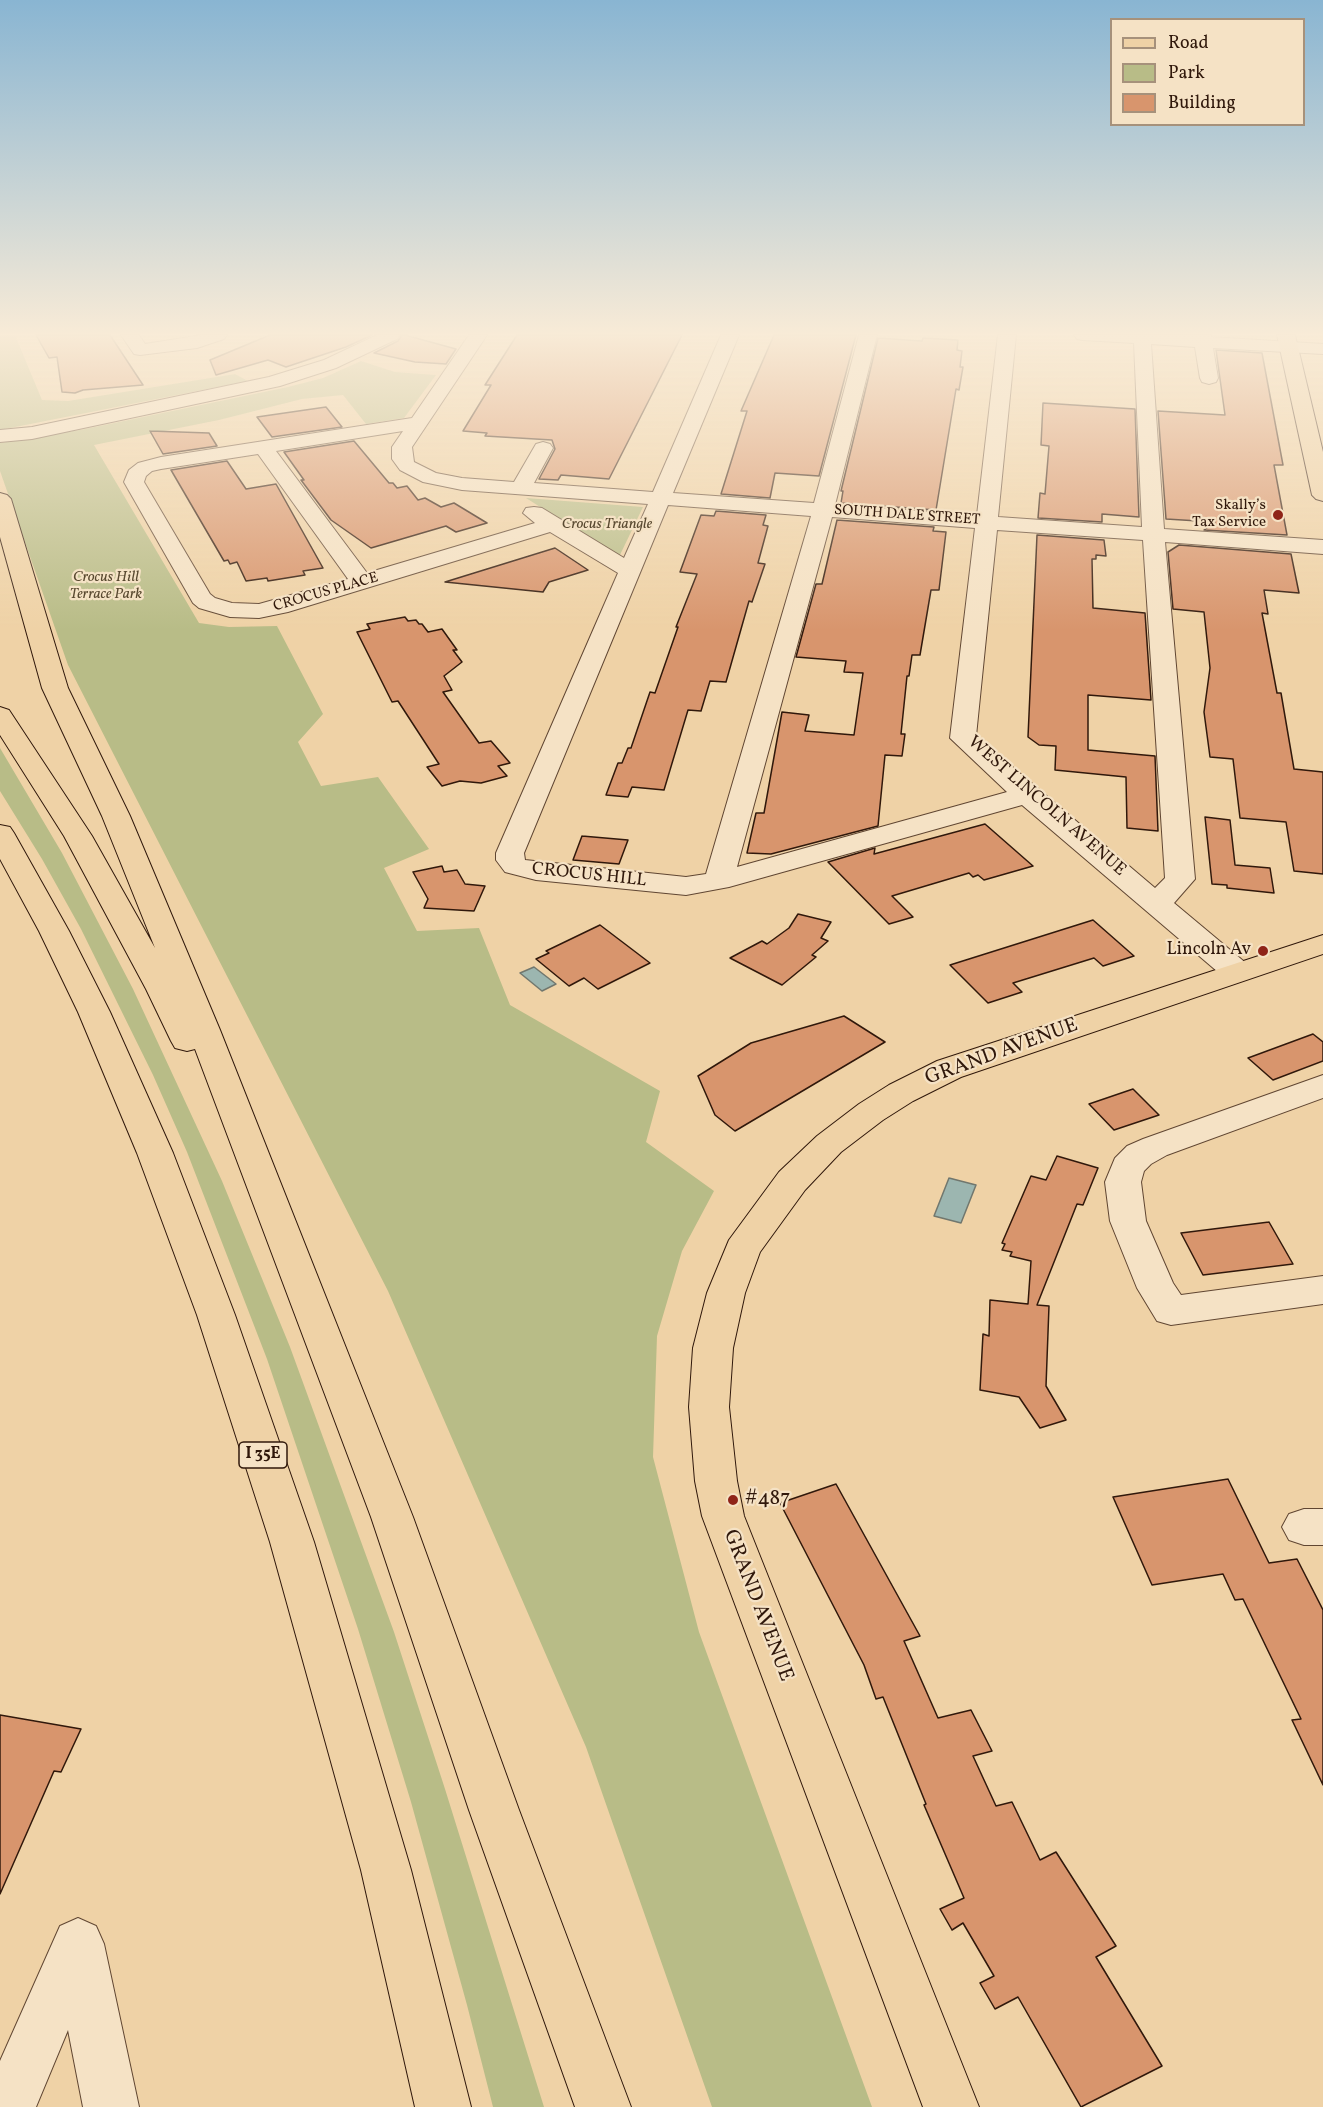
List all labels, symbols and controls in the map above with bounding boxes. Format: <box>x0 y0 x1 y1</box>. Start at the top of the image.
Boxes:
legend <box>1110 18 1305 126</box>
text: Road <box>1168 31 1209 56</box>
text: Park <box>1168 61 1205 86</box>
text: Building <box>1168 91 1236 116</box>
place label: Skally’s Tax Service <box>1192 497 1266 532</box>
street label: SOUTH DALE STREET <box>833 502 981 530</box>
marker: Skally’s Tax Service <box>1271 508 1285 522</box>
park label: Crocus Triangle <box>562 516 652 534</box>
park label: Crocus Hill Terrace Park <box>70 569 142 604</box>
street label: CROCUS PLACE <box>271 569 381 617</box>
street label: WEST LINCOLN AVENUE <box>962 732 1130 882</box>
street label: CROCUS HILL <box>531 859 647 893</box>
place label: Lincoln Av <box>1166 940 1251 962</box>
marker: Lincoln Av <box>1256 944 1270 958</box>
street label: GRAND AVENUE <box>922 1014 1082 1092</box>
road number: I 35E <box>239 1442 287 1468</box>
place label: #487 <box>745 1487 790 1513</box>
marker: #487 <box>726 1493 740 1507</box>
street label: GRAND AVENUE <box>716 1526 798 1686</box>

